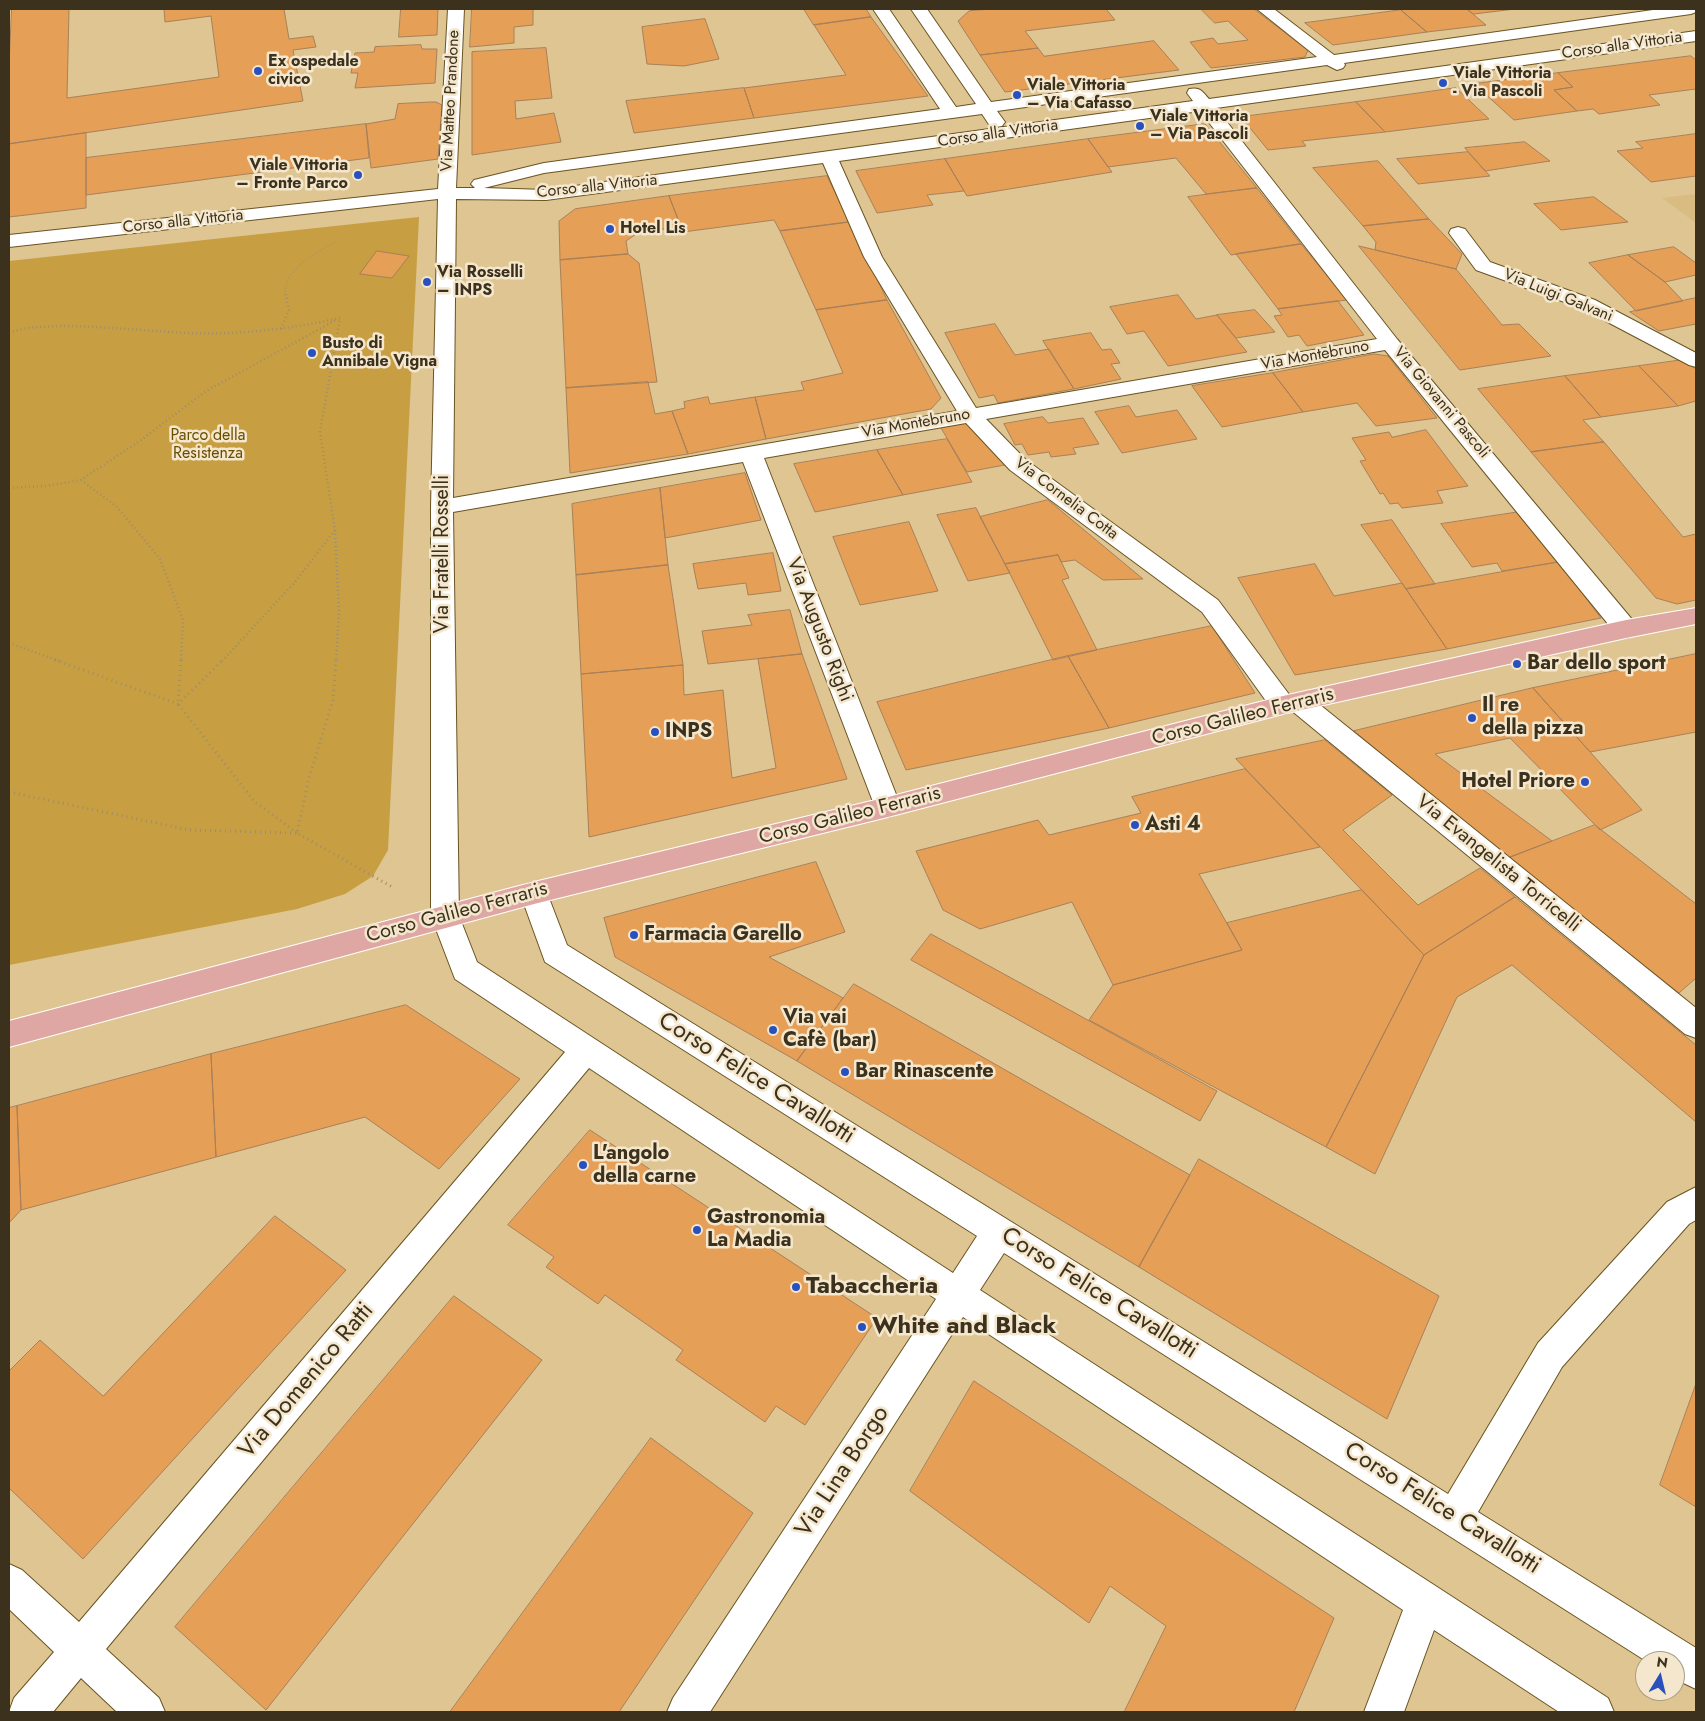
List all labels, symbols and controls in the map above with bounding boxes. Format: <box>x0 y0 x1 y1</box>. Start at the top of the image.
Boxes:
street label: Corso alla Vittoria <box>1561 28 1683 64</box>
street label: Via Matteo Prandone <box>438 30 464 172</box>
place label: Ex ospedale civico <box>268 52 359 90</box>
place label: Viale Vittoria - Via Pascoli <box>1453 64 1551 102</box>
marker: Ex ospedale civico <box>252 65 264 77</box>
place label: Viale Vittoria – Via Cafasso <box>1027 76 1132 114</box>
marker: Viale Vittoria - Via Pascoli <box>1437 77 1449 89</box>
marker: Viale Vittoria – Via Cafasso <box>1011 89 1023 101</box>
place label: Viale Vittoria – Via Pascoli <box>1150 107 1248 145</box>
street label: Corso alla Vittoria <box>937 116 1059 152</box>
marker: Viale Vittoria – Via Pascoli <box>1134 120 1146 132</box>
place label: Viale Vittoria – Fronte Parco <box>236 156 348 194</box>
marker: Viale Vittoria – Fronte Parco <box>352 169 364 181</box>
street label: Corso alla Vittoria <box>536 171 658 203</box>
street label: Corso alla Vittoria <box>122 206 244 238</box>
place label: Hotel Lis <box>620 219 686 239</box>
marker: Hotel Lis <box>604 223 616 235</box>
place label: Via Rosselli – INPS <box>437 263 523 301</box>
street label: Via Luigi Galvani <box>1501 265 1615 327</box>
marker: Via Rosselli – INPS <box>421 276 433 288</box>
place label: Busto di Annibale Vigna <box>322 334 437 372</box>
street label: Via Montebruno <box>1259 337 1371 375</box>
street label: Via Giovanni Pascoli <box>1389 343 1493 463</box>
marker: Busto di Annibale Vigna <box>306 347 318 359</box>
street label: Via Montebruno <box>860 405 972 443</box>
park label: Parco della Resistenza <box>171 426 245 464</box>
street label: Via Cornelia Cotta <box>1011 454 1121 544</box>
street label: Via Fratelli Rosselli <box>431 475 455 633</box>
street label: Via Augusto Righi <box>780 555 858 705</box>
place label: Bar dello sport <box>1527 652 1666 676</box>
marker: Bar dello sport <box>1511 658 1523 670</box>
street label: Corso Galileo Ferraris <box>1150 683 1336 751</box>
place label: Il re della pizza <box>1482 694 1583 741</box>
marker: Il re della pizza <box>1466 712 1478 724</box>
place label: INPS <box>665 720 712 744</box>
marker: INPS <box>649 726 661 738</box>
place label: Hotel Priore <box>1461 770 1575 794</box>
marker: Hotel Priore <box>1579 776 1591 788</box>
street label: Corso Galileo Ferraris <box>757 782 943 850</box>
street label: Via Evangelista Torricelli <box>1411 790 1585 938</box>
place label: Asti 4 <box>1145 813 1201 837</box>
marker: Asti 4 <box>1129 819 1141 831</box>
street label: Corso Galileo Ferraris <box>364 877 550 949</box>
place label: Farmacia Garello <box>644 923 802 947</box>
marker: Farmacia Garello <box>628 929 640 941</box>
place label: Via vai Cafè (bar) <box>783 1006 877 1053</box>
street label: Corso Felice Cavallotti <box>653 1007 859 1151</box>
marker: Via vai Cafè (bar) <box>767 1024 779 1036</box>
place label: Bar Rinascente <box>855 1060 994 1084</box>
marker: Bar Rinascente <box>839 1066 851 1078</box>
place label: L'angolo della carne <box>593 1142 696 1189</box>
marker: L'angolo della carne <box>577 1159 589 1171</box>
place label: Gastronomia La Madia <box>707 1206 825 1253</box>
street label: Corso Felice Cavallotti <box>996 1222 1202 1366</box>
marker: Gastronomia La Madia <box>691 1224 703 1236</box>
place label: Tabaccheria <box>806 1273 938 1301</box>
marker: Tabaccheria <box>790 1281 802 1293</box>
street label: Via Domenico Ratti <box>233 1297 381 1465</box>
place label: White and Black <box>872 1313 1056 1341</box>
marker: White and Black <box>856 1321 868 1333</box>
street label: Via Lina Borgo <box>790 1401 896 1543</box>
street label: Corso Felice Cavallotti <box>1339 1437 1545 1581</box>
north arrow <box>1635 1651 1685 1701</box>
text: N <box>1655 1651 1669 1673</box>

